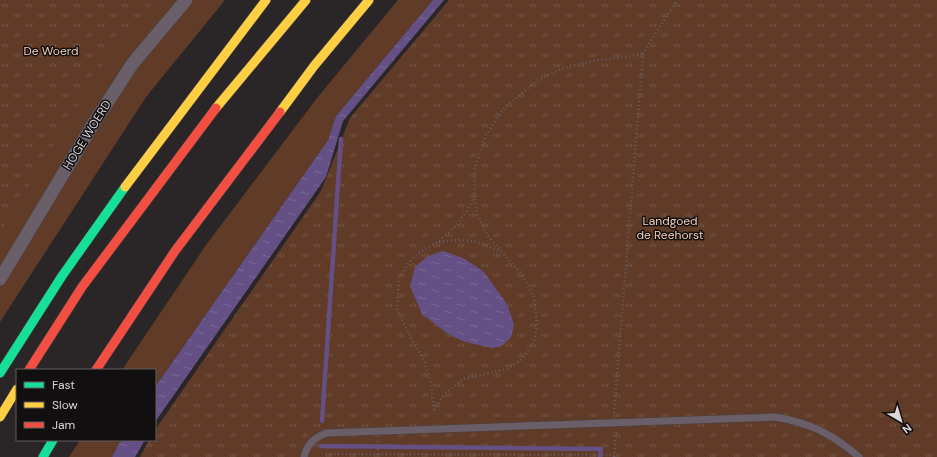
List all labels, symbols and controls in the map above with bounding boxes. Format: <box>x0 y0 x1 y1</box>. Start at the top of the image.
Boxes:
park label: De Woerd <box>24 43 78 59</box>
street label: HOGE WOERD <box>59 97 115 173</box>
park label: Landgoed de Reehorst <box>637 213 704 243</box>
legend <box>16 369 156 441</box>
text: Fast <box>52 377 75 393</box>
text: Slow <box>52 397 78 413</box>
north arrow <box>881 401 921 441</box>
text: Jam <box>52 417 75 433</box>
text: N <box>900 421 915 437</box>

